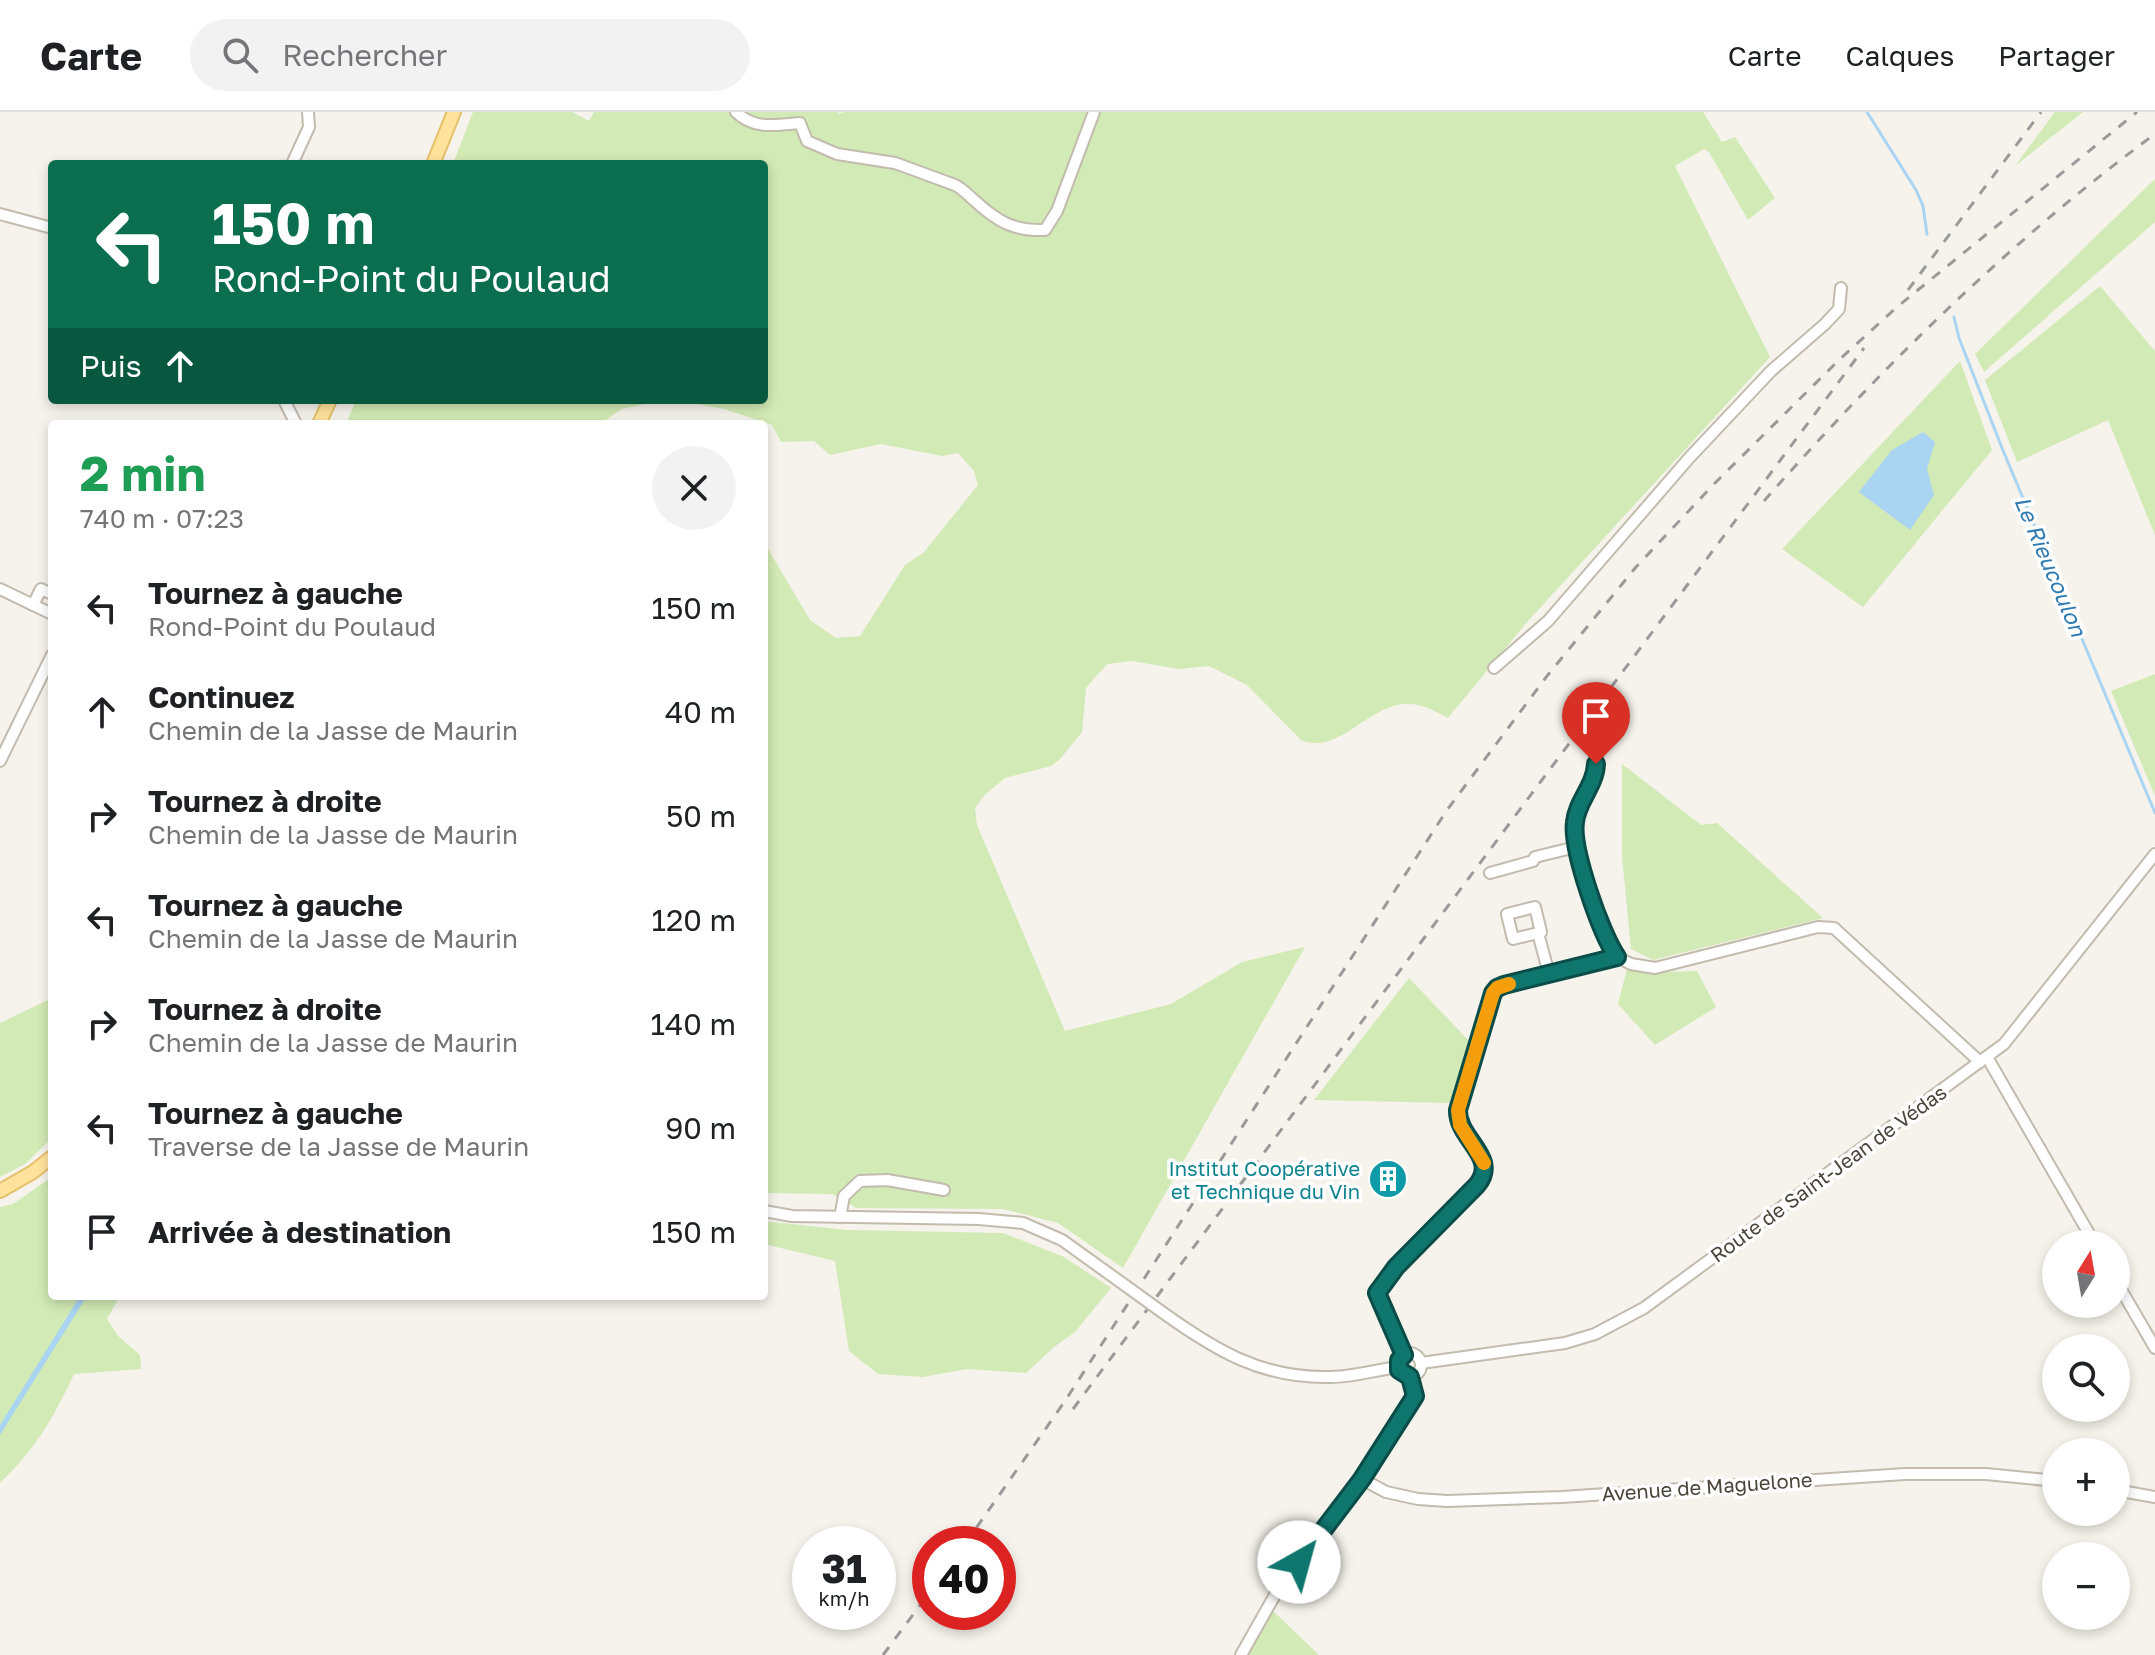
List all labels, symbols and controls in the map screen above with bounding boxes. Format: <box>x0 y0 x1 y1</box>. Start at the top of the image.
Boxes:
search box <box>190 19 750 91</box>
text: Carte <box>40 33 142 78</box>
icon: search <box>218 33 262 77</box>
text: Rechercher <box>282 37 447 73</box>
text: Carte <box>1728 39 1801 72</box>
text: Calques <box>1845 39 1954 72</box>
text: Partager <box>1998 39 2115 72</box>
text: 150 m <box>212 189 374 256</box>
icon: left <box>80 192 184 296</box>
text: Rond-Point du Poulaud <box>212 257 611 300</box>
icon: ahead <box>158 344 202 388</box>
text: Puis <box>80 348 142 384</box>
text: 2 min <box>80 444 205 502</box>
button: close <box>652 446 736 530</box>
water label: Le Rieucoulon <box>2009 492 2093 641</box>
text: 740 m · 07:23 <box>80 503 244 534</box>
text: Tournez à gauche <box>148 575 403 611</box>
icon: left <box>80 586 124 630</box>
text: 150 m <box>651 590 736 626</box>
text: Rond-Point du Poulaud <box>148 611 436 642</box>
text: Continuez <box>148 679 295 715</box>
pin <box>1562 682 1630 764</box>
icon: ahead <box>80 690 124 734</box>
text: 40 m <box>665 694 736 730</box>
icon: arrive <box>1574 694 1618 738</box>
text: Chemin de la Jasse de Maurin <box>148 715 518 746</box>
text: Tournez à droite <box>148 783 382 819</box>
icon: right <box>80 794 124 838</box>
text: 50 m <box>666 798 736 834</box>
text: Chemin de la Jasse de Maurin <box>148 819 518 850</box>
text: Tournez à gauche <box>148 887 403 923</box>
icon: left <box>80 898 124 942</box>
text: 120 m <box>651 902 736 938</box>
text: Chemin de la Jasse de Maurin <box>148 923 518 954</box>
text: Tournez à droite <box>148 991 382 1027</box>
icon: right <box>80 1002 124 1046</box>
text: 140 m <box>651 1006 736 1042</box>
text: Chemin de la Jasse de Maurin <box>148 1027 518 1058</box>
street label: Route de Saint-Jean de Védas <box>1705 1079 1951 1267</box>
text: Tournez à gauche <box>148 1095 403 1131</box>
icon: left <box>80 1106 124 1150</box>
text: 90 m <box>665 1110 736 1146</box>
text: Traverse de la Jasse de Maurin <box>148 1131 529 1162</box>
place label: Institut Coopérative et Technique du Vin <box>1168 1156 1360 1203</box>
building icon: Institut Coopérative et Technique du Vin <box>1367 1158 1409 1200</box>
icon: arrive <box>80 1210 124 1254</box>
text: Arrivée à destination <box>148 1214 451 1250</box>
text: 150 m <box>651 1214 736 1250</box>
north arrow <box>2042 1230 2130 1318</box>
map controls <box>2042 1230 2130 1630</box>
button: search <box>2042 1334 2130 1422</box>
button: + <box>2042 1438 2130 1526</box>
street label: Avenue de Maguelone <box>1601 1467 1813 1505</box>
position arrow <box>1257 1520 1341 1604</box>
speed limit sign: 40 <box>912 1526 1016 1630</box>
button: − <box>2042 1542 2130 1630</box>
text: 31 <box>822 1544 867 1592</box>
text: km/h <box>819 1586 869 1610</box>

